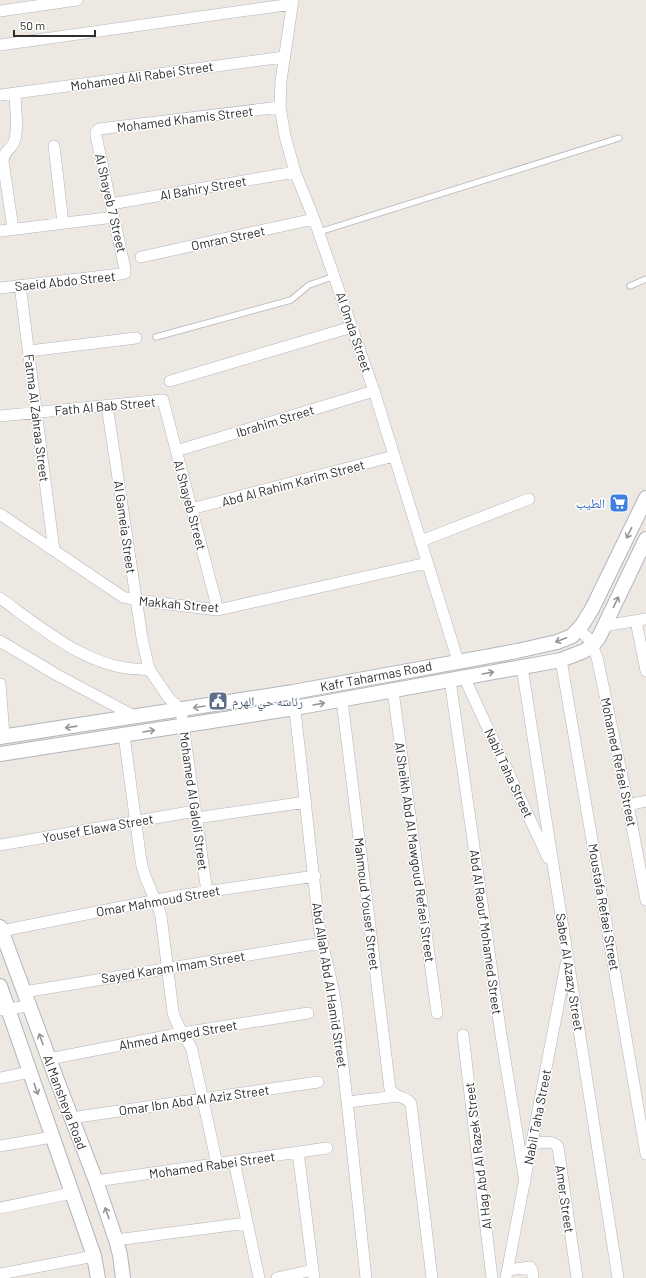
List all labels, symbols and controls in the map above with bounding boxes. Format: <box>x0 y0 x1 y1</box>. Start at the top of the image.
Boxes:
scale bar <box>14 12 95 38</box>
text: 50 m <box>20 18 45 32</box>
street label: Mohamed Ali Rabei Street <box>70 58 214 94</box>
street label: Mohamed Khamis Street <box>116 103 254 135</box>
street label: Al Shayeb 7 Street <box>92 152 130 254</box>
street label: Al Bahiry Street <box>158 173 248 203</box>
street label: Omran Street <box>190 222 266 254</box>
street label: Saeid Abdo Street <box>14 268 116 294</box>
street label: Al Omda Street <box>333 290 375 374</box>
street label: Fatma Al Zahraa Street <box>21 353 53 483</box>
street label: Fath Al Bab Street <box>54 394 156 418</box>
street label: Ibrahim Street <box>234 402 316 440</box>
street label: Abd Al Rahim Karim Street <box>220 456 366 510</box>
street label: Al Shayeb Street <box>170 458 210 552</box>
street label: Al Gameia Street <box>111 480 139 574</box>
supermarket icon: الطيب <box>608 492 630 514</box>
place label: الطيب <box>576 495 605 511</box>
one-way arrow <box>625 527 632 539</box>
street label: Makkah Street <box>138 593 220 615</box>
one-way arrow <box>613 597 620 609</box>
one-way arrow <box>555 637 568 644</box>
street label: Kafr Taharmas Road <box>319 657 433 695</box>
one-way arrow <box>481 669 494 677</box>
public building icon: رئاسه حي الهرم <box>207 690 229 712</box>
place label: رئاسه حي الهرم <box>232 693 303 712</box>
street label: Mohamed Refaei Street <box>598 696 640 828</box>
one-way arrow <box>312 700 325 708</box>
one-way arrow <box>193 703 206 711</box>
one-way arrow <box>65 723 78 731</box>
street label: Nabil Taha Street <box>481 726 537 820</box>
one-way arrow <box>142 727 155 735</box>
street label: Mohamed Al Galoli Street <box>176 731 212 871</box>
street label: Al Sheikh Abd Al Mawgoud Refaei Street <box>392 741 438 963</box>
street label: Yousef Elawa Street <box>41 810 155 846</box>
street label: Mahmoud Yousef Street <box>351 837 383 971</box>
street label: Moustafa Refaei Street <box>585 842 623 972</box>
street label: Abd Al Raouf Mohamed Street <box>466 848 506 1016</box>
street label: Omar Mahmoud Street <box>95 882 221 920</box>
street label: Abd Allah Abd Al Hamid Street <box>309 901 351 1069</box>
street label: Saber Al Azazy Street <box>553 912 587 1032</box>
street label: Sayed Karam Imam Street <box>100 948 246 986</box>
street label: Ahmed Amged Street <box>118 1017 238 1053</box>
one-way arrow <box>37 1034 45 1046</box>
street label: Al Mansheya Road <box>40 1052 90 1152</box>
street label: Nabil Taha Street <box>520 1068 554 1166</box>
street label: Al Hag Abd Al Razek Street <box>461 1081 495 1231</box>
street label: Omar Ibn Abd Al Aziz Street <box>118 1082 270 1118</box>
one-way arrow <box>33 1083 40 1096</box>
street label: Mohamed Rabei Street <box>148 1148 276 1182</box>
street label: Amer Street <box>552 1164 578 1234</box>
one-way arrow <box>103 1207 110 1220</box>

